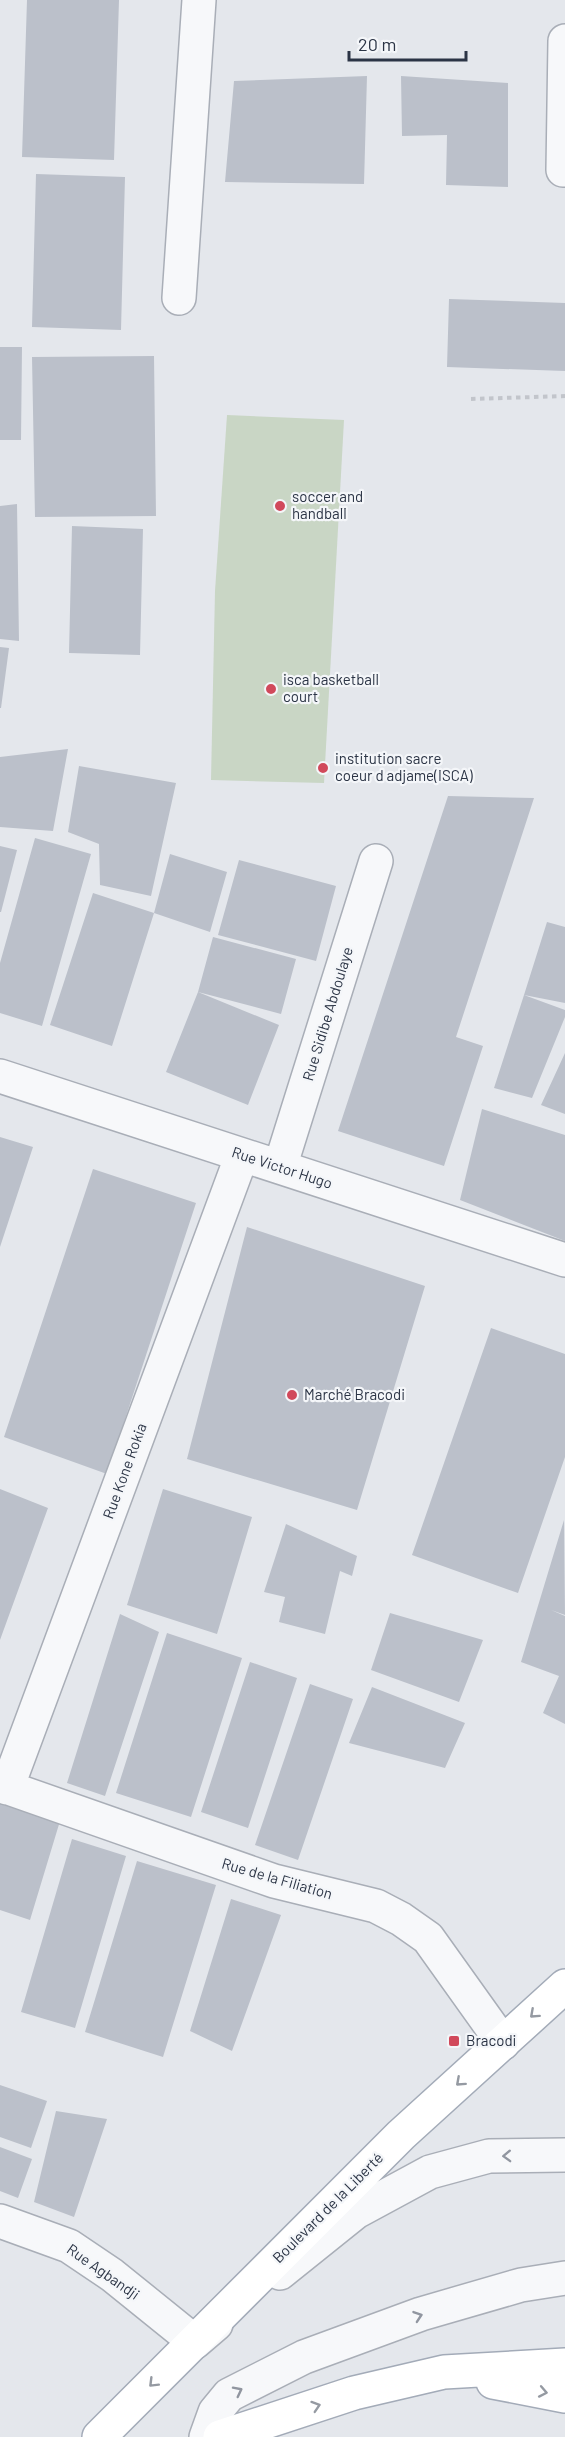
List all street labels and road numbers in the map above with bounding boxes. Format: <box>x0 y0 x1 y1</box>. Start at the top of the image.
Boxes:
street label: Rue Sidibe Abdoulaye <box>298 945 356 1083</box>
street label: Rue Victor Hugo <box>230 1142 335 1192</box>
street label: Rue Kone Rokia <box>98 1420 150 1521</box>
street label: Rue de la Filiation <box>220 1854 335 1902</box>
street label: Boulevard de la Liberté <box>268 2148 386 2266</box>
street label: Rue Agbandji <box>64 2240 143 2303</box>

